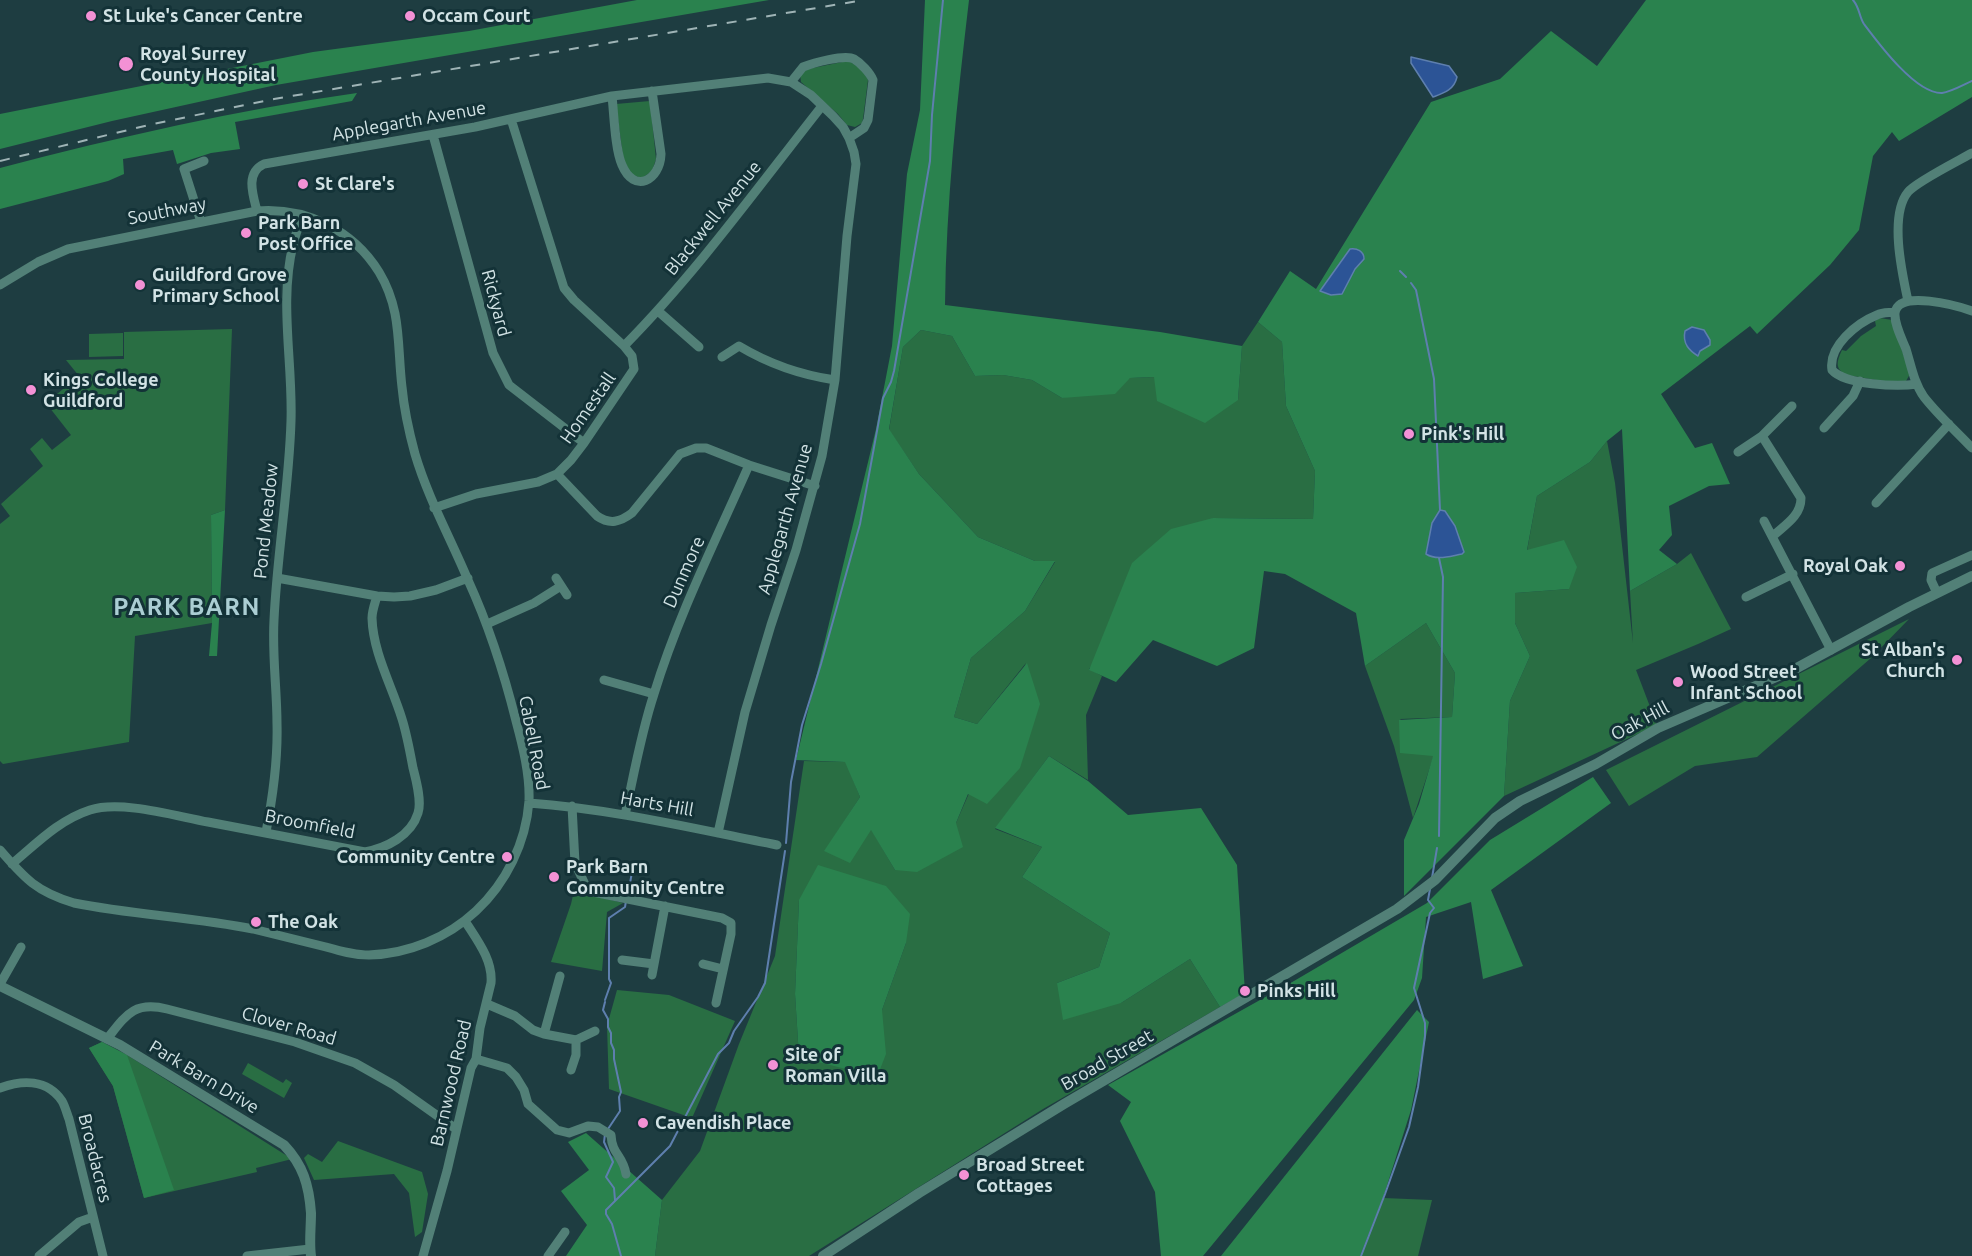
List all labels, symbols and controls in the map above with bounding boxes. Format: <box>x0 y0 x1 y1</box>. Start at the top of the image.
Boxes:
place label: St Luke's Cancer Centre <box>103 5 303 27</box>
place label: Occam Court <box>422 5 531 27</box>
marker: St Luke's Cancer Centre <box>84 9 98 23</box>
marker: Occam Court <box>403 9 417 23</box>
place label: Royal Surrey County Hospital <box>140 43 276 86</box>
marker: Royal Surrey County Hospital <box>117 55 135 73</box>
street label: Applegarth Avenue <box>330 97 488 145</box>
street label: Blackwell Avenue <box>660 156 766 280</box>
place label: St Clare's <box>315 173 395 195</box>
marker: St Clare's <box>296 177 310 191</box>
street label: Southway <box>126 193 208 229</box>
place label: Park Barn Post Office <box>258 212 353 254</box>
marker: Park Barn Post Office <box>239 226 253 240</box>
place label: Guildford Grove Primary School <box>152 264 287 306</box>
street label: Rickyard <box>477 267 515 339</box>
marker: Guildford Grove Primary School <box>133 278 147 292</box>
street label: Homestall <box>556 368 620 448</box>
place label: Kings College Guildford <box>43 369 159 412</box>
marker: Kings College Guildford <box>24 383 38 397</box>
place label: Pink's Hill <box>1421 423 1504 445</box>
marker: Pink's Hill <box>1402 427 1416 441</box>
street label: Applegarth Avenue <box>753 441 817 597</box>
street label: Pond Meadow <box>249 462 283 580</box>
street label: Dunmore <box>659 533 709 611</box>
place label: Royal Oak <box>1803 555 1888 577</box>
marker: Royal Oak <box>1893 559 1907 573</box>
district label: PARK BARN <box>113 593 261 621</box>
place label: St Alban's Church <box>1861 639 1945 682</box>
marker: St Alban's Church <box>1950 653 1964 667</box>
place label: Wood Street Infant School <box>1690 661 1802 704</box>
marker: Wood Street Infant School <box>1671 675 1685 689</box>
street label: Cabell Road <box>514 694 554 792</box>
street label: Oak Hill <box>1607 697 1673 745</box>
street label: Harts Hill <box>619 787 695 821</box>
street label: Broomfield <box>263 805 357 843</box>
place label: Community Centre <box>336 846 495 868</box>
marker: Community Centre <box>500 850 514 864</box>
place label: Park Barn Community Centre <box>566 856 725 898</box>
marker: Park Barn Community Centre <box>547 870 561 884</box>
place label: The Oak <box>268 911 338 933</box>
marker: The Oak <box>249 915 263 929</box>
place label: Pinks Hill <box>1257 980 1336 1002</box>
marker: Pinks Hill <box>1238 984 1252 998</box>
street label: Clover Road <box>239 1002 339 1050</box>
street label: Barnwood Road <box>426 1018 476 1148</box>
street label: Broad Street <box>1057 1025 1157 1095</box>
street label: Park Barn Drive <box>145 1036 263 1118</box>
place label: Site of Roman Villa <box>785 1044 886 1086</box>
marker: Site of Roman Villa <box>766 1058 780 1072</box>
street label: Broadacres <box>74 1111 116 1205</box>
place label: Cavendish Place <box>655 1112 791 1134</box>
marker: Cavendish Place <box>636 1116 650 1130</box>
place label: Broad Street Cottages <box>976 1154 1085 1196</box>
marker: Broad Street Cottages <box>957 1168 971 1182</box>

